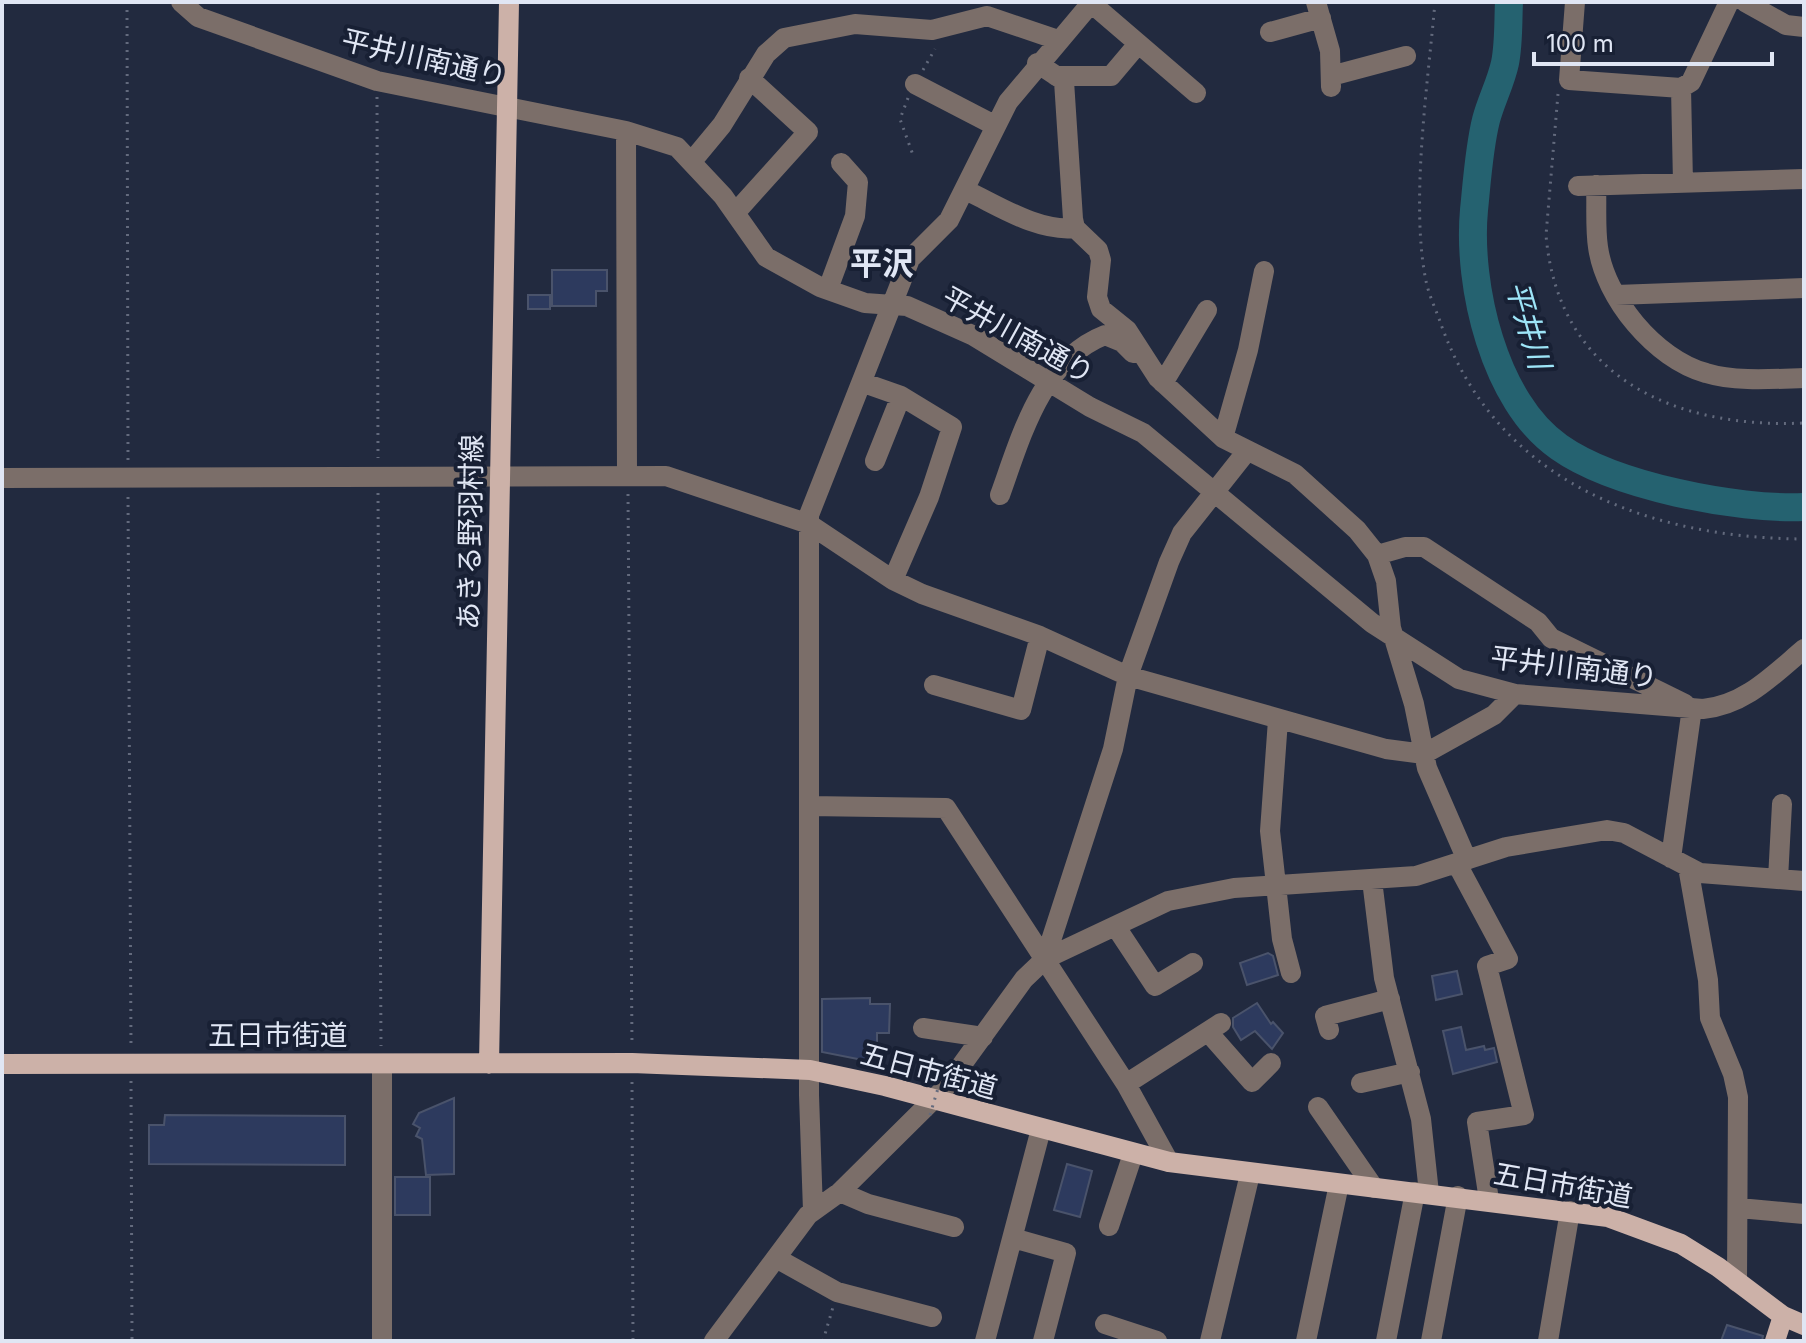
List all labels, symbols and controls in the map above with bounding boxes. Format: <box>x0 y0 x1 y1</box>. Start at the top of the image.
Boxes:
scale bar <box>1534 16 1772 66</box>
street label: 平井川南通り <box>338 23 510 93</box>
text: 100 m <box>1546 29 1614 58</box>
district label: 平沢 <box>850 244 914 283</box>
water label: 平井川 <box>1499 277 1559 376</box>
street label: 平井川南通り <box>936 279 1100 391</box>
street label: あきる野羽村線 <box>451 434 489 630</box>
street label: 平井川南通り <box>1489 640 1659 694</box>
street label: 五日市街道 <box>208 1018 348 1052</box>
street label: 五日市街道 <box>857 1036 1001 1106</box>
street label: 五日市街道 <box>1491 1156 1635 1214</box>

